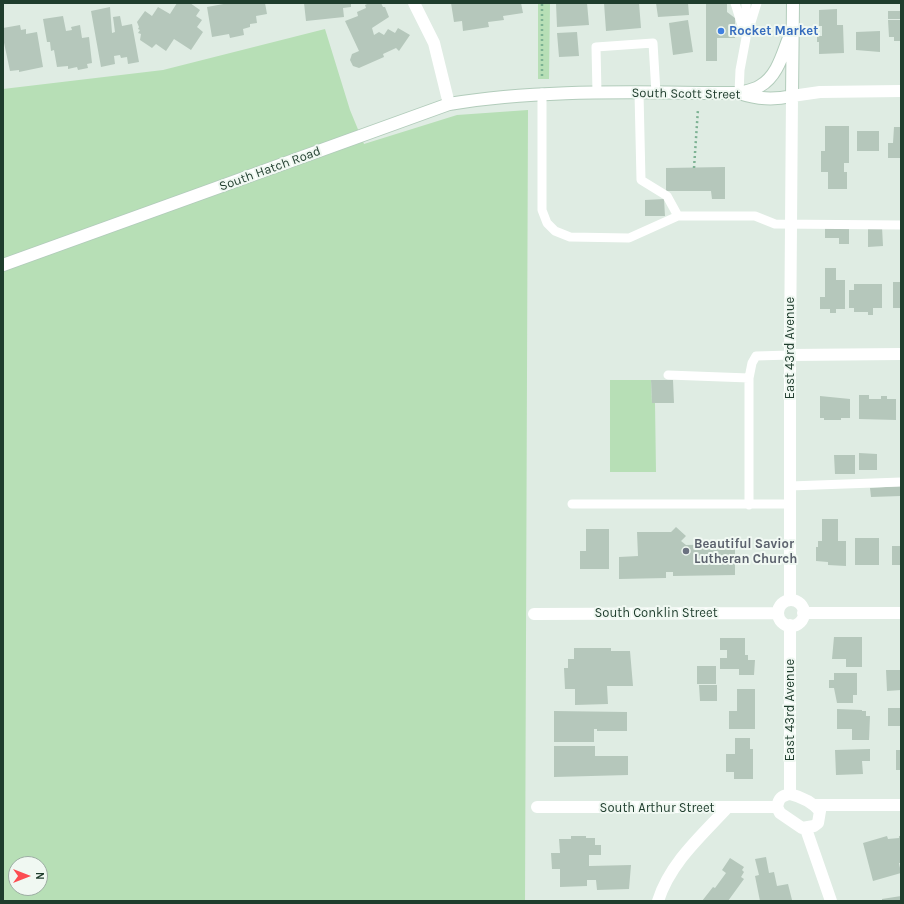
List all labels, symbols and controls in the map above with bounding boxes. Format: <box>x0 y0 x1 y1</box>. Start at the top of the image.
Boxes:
place label: Rocket Market <box>729 23 818 39</box>
marker: Rocket Market <box>716 26 726 36</box>
street label: South Scott Street <box>631 85 741 103</box>
street label: South Hatch Road <box>217 143 323 195</box>
street label: East 43rd Avenue <box>782 297 798 399</box>
place label: Beautiful Savior Lutheran Church <box>694 536 797 567</box>
marker: Beautiful Savior Lutheran Church <box>681 546 691 556</box>
street label: South Conklin Street <box>594 605 718 621</box>
street label: East 43rd Avenue <box>782 659 798 761</box>
street label: South Arthur Street <box>600 800 714 816</box>
north arrow <box>8 856 48 896</box>
text: N <box>33 872 46 880</box>

